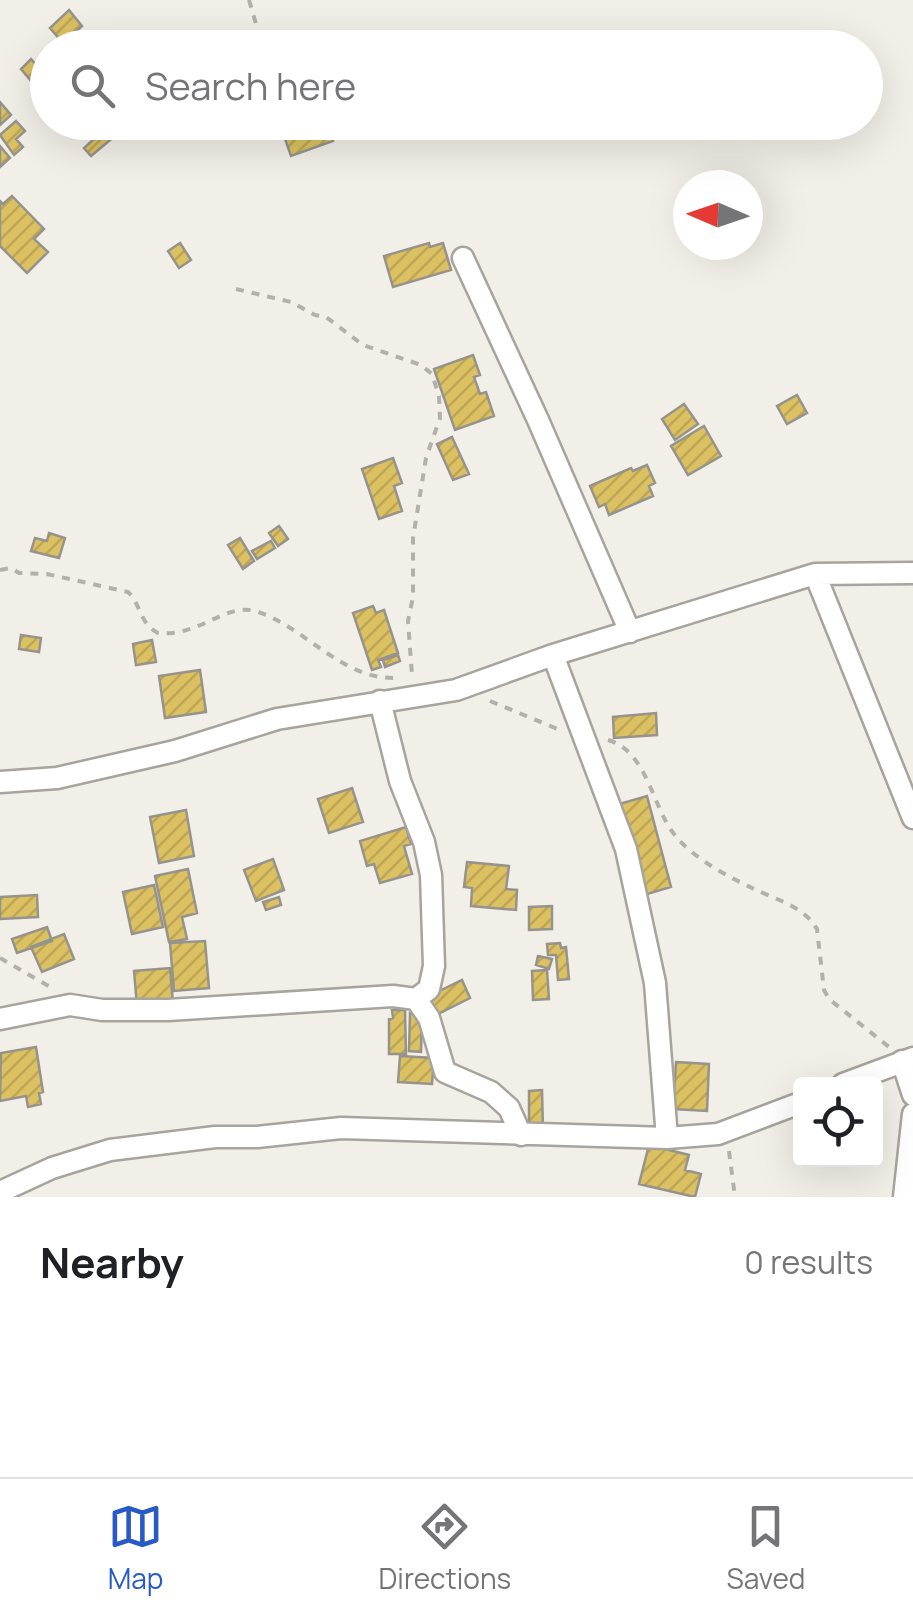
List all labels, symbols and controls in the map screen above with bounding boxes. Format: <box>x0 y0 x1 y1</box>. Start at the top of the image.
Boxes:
search box <box>30 30 883 140</box>
icon: search <box>65 58 120 113</box>
text: Search here <box>145 59 356 111</box>
north arrow <box>673 170 763 260</box>
map controls <box>793 1077 883 1167</box>
button: locate <box>793 1077 883 1167</box>
text: Nearby <box>40 1233 184 1291</box>
text: 0 results <box>744 1240 873 1284</box>
tab: Map <box>108 1499 163 1597</box>
tab: Directions <box>379 1499 511 1597</box>
tab: Saved <box>726 1499 805 1597</box>

